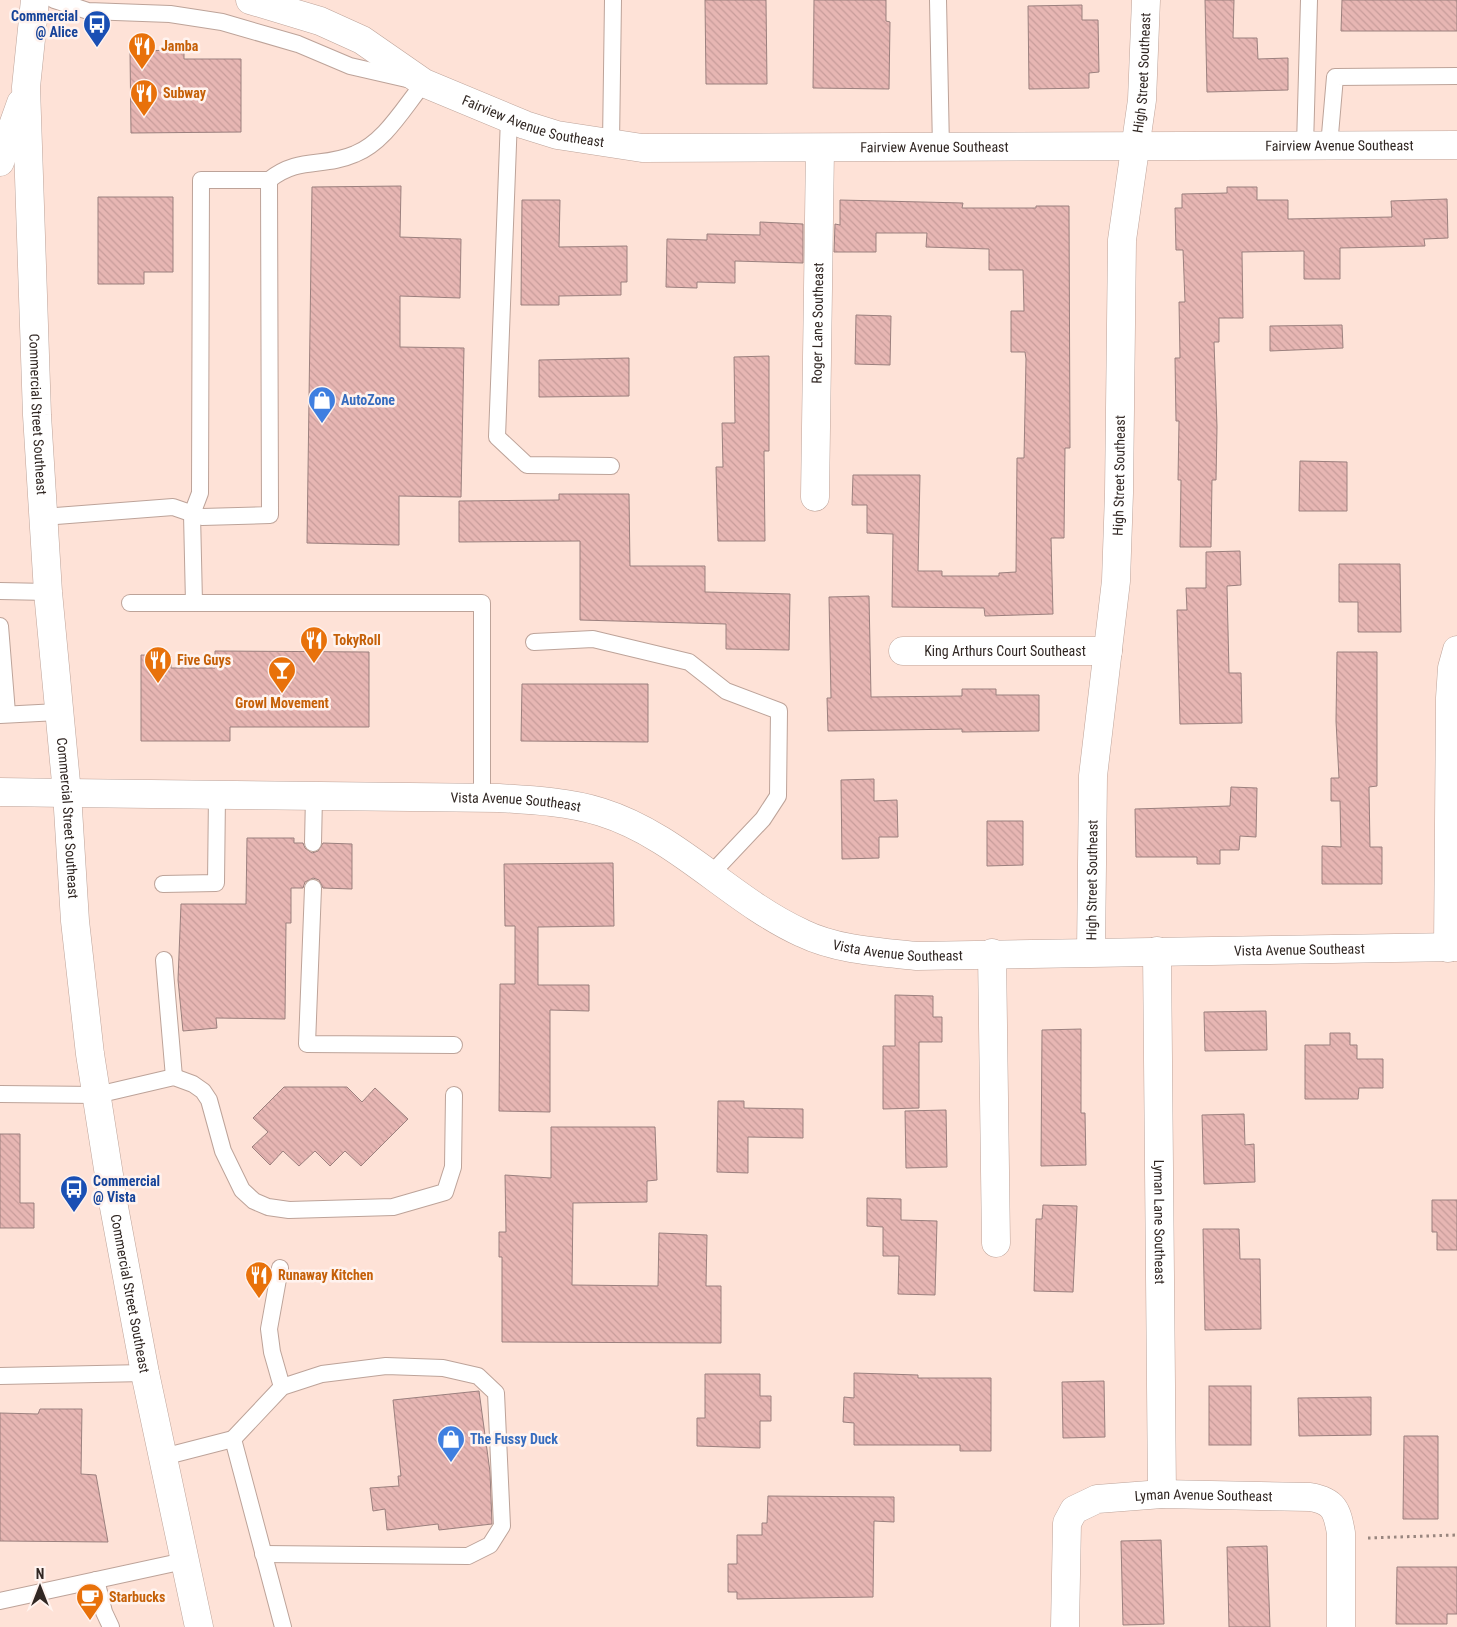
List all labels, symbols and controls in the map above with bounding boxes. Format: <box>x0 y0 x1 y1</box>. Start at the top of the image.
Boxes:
place label: Commercial @ Alice <box>11 8 78 40</box>
bus stop icon: Commercial @ Alice <box>82 9 112 48</box>
street label: High Street Southeast <box>1129 12 1153 134</box>
restaurant icon: Jamba <box>127 31 157 70</box>
place label: Jamba <box>161 38 199 54</box>
restaurant icon: Subway <box>129 78 159 117</box>
place label: Subway <box>163 85 207 101</box>
street label: Fairview Avenue Southeast <box>460 92 605 150</box>
street label: Fairview Avenue Southeast <box>1265 137 1414 154</box>
street label: Fairview Avenue Southeast <box>860 139 1009 155</box>
street label: Roger Lane Southeast <box>809 262 826 384</box>
street label: Commercial Street Southeast <box>26 333 50 495</box>
shop icon: AutoZone <box>307 385 337 424</box>
place label: AutoZone <box>341 392 395 408</box>
street label: High Street Southeast <box>1110 415 1128 536</box>
restaurant icon: TokyRoll <box>299 625 329 664</box>
place label: TokyRoll <box>333 632 381 648</box>
street label: King Arthurs Court Southeast <box>924 643 1086 659</box>
restaurant icon: Five Guys <box>143 645 173 684</box>
place label: Five Guys <box>177 652 231 668</box>
bar icon: Growl Movement <box>267 655 297 694</box>
place label: Growl Movement <box>235 695 329 711</box>
street label: Commercial Street Southeast <box>54 737 82 899</box>
street label: Vista Avenue Southeast <box>450 789 583 815</box>
street label: High Street Southeast <box>1083 820 1101 940</box>
street label: Vista Avenue Southeast <box>831 936 963 964</box>
street label: Vista Avenue Southeast <box>1234 941 1365 959</box>
street label: Lyman Lane Southeast <box>1151 1160 1168 1284</box>
place label: Commercial @ Vista <box>93 1173 160 1205</box>
bus stop icon: Commercial @ Vista <box>59 1174 89 1213</box>
street label: Commercial Street Southeast <box>107 1213 153 1374</box>
restaurant icon: Runaway Kitchen <box>244 1260 274 1299</box>
place label: Runaway Kitchen <box>278 1267 374 1283</box>
shop icon: The Fussy Duck <box>436 1424 466 1463</box>
place label: The Fussy Duck <box>470 1431 558 1447</box>
street label: Lyman Avenue Southeast <box>1134 1486 1273 1504</box>
north arrow <box>15 1562 65 1612</box>
text: N <box>36 1566 44 1582</box>
cafe icon: Starbucks <box>75 1582 105 1621</box>
place label: Starbucks <box>109 1589 165 1605</box>

